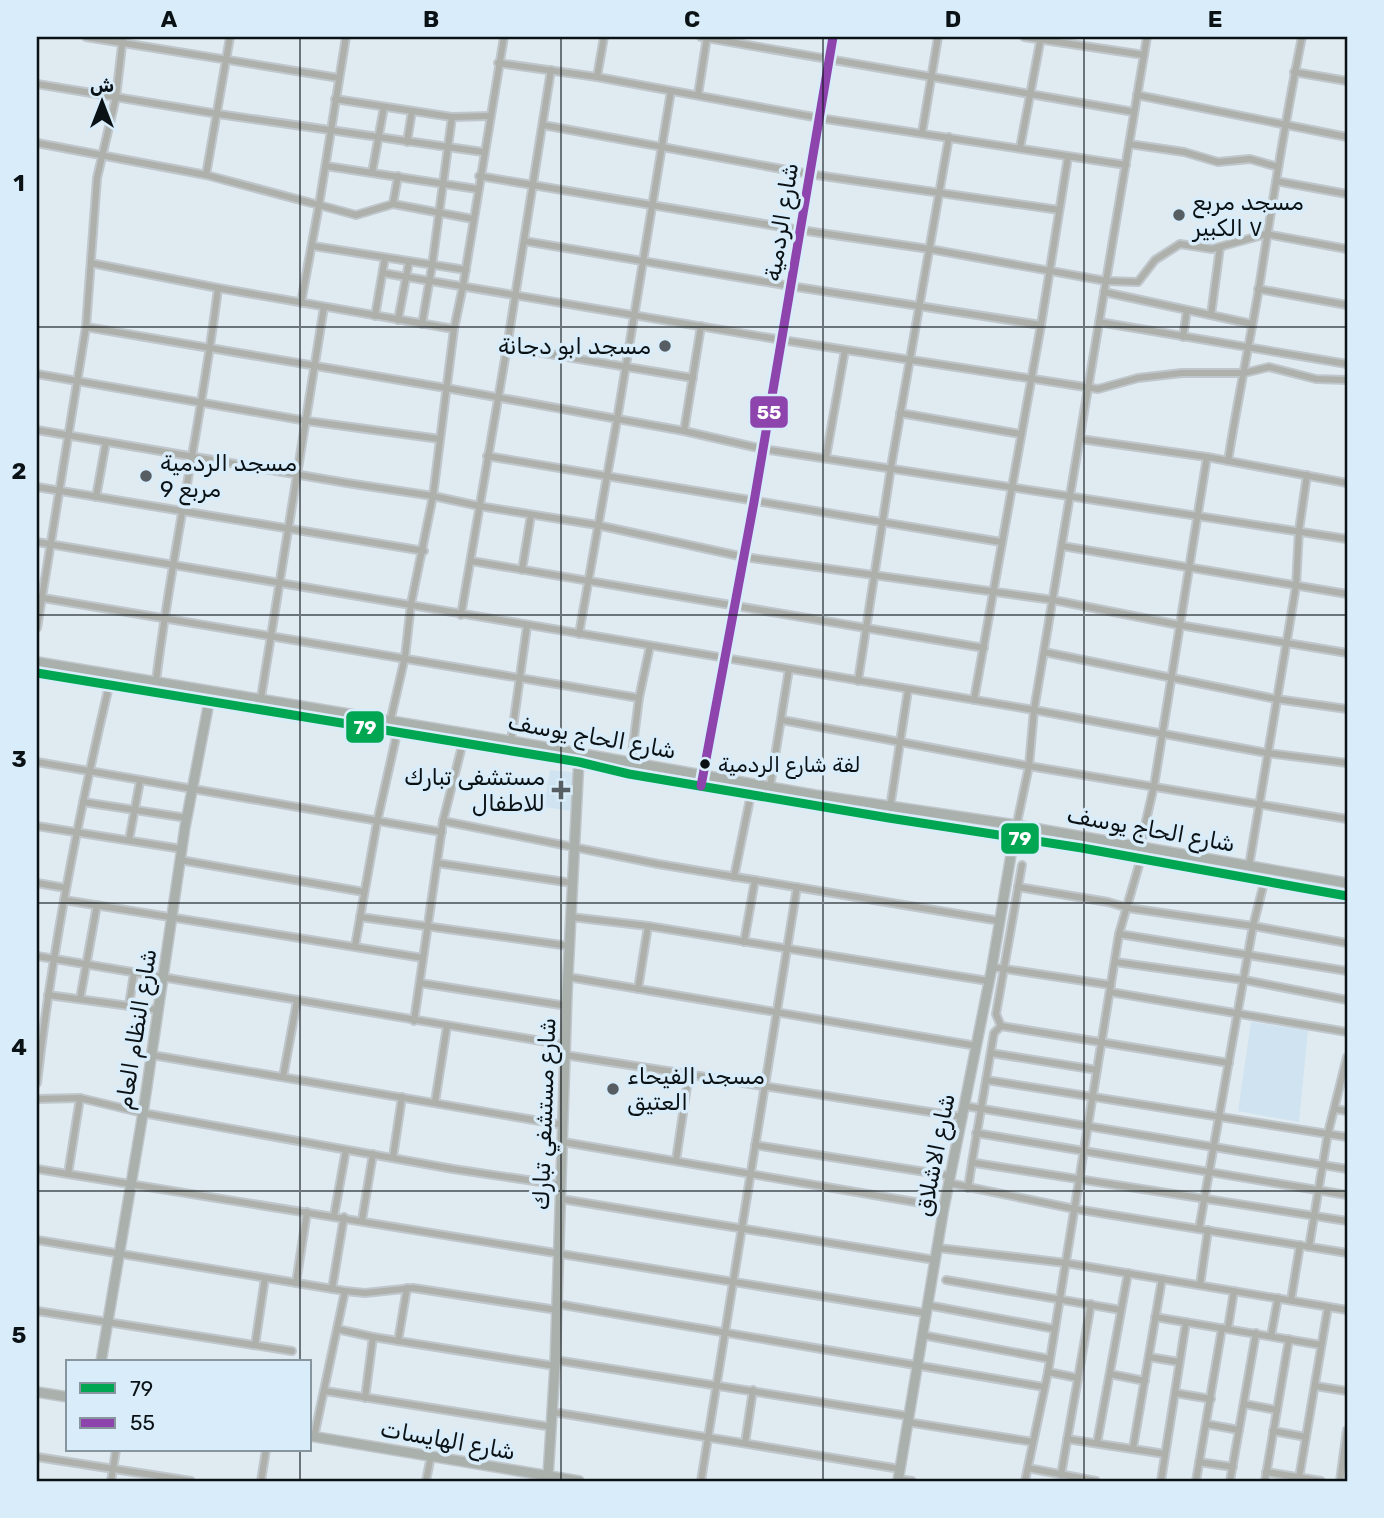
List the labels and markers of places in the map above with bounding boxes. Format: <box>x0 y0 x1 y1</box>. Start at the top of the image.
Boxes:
place label: مسجد مربع ٧ الكبير <box>1191 188 1304 242</box>
marker: مسجد مربع ٧ الكبير <box>1171 207 1187 223</box>
place label: مسجد ابو دجانة <box>498 332 651 360</box>
marker: مسجد ابو دجانة <box>657 338 673 354</box>
place label: مسجد الردمية مربع 9 <box>160 449 297 506</box>
marker: مسجد الردمية مربع 9 <box>138 468 154 484</box>
place label: لفة شارع الردمية <box>718 752 861 779</box>
marker: لفة شارع الردمية <box>698 757 712 771</box>
place label: مستشفى تبارك للاطفال <box>404 763 545 817</box>
marker: مستشفى تبارك للاطفال <box>551 780 571 800</box>
place label: مسجد الفيحاء العتيق <box>627 1062 765 1116</box>
marker: مسجد الفيحاء العتيق <box>605 1081 621 1097</box>

